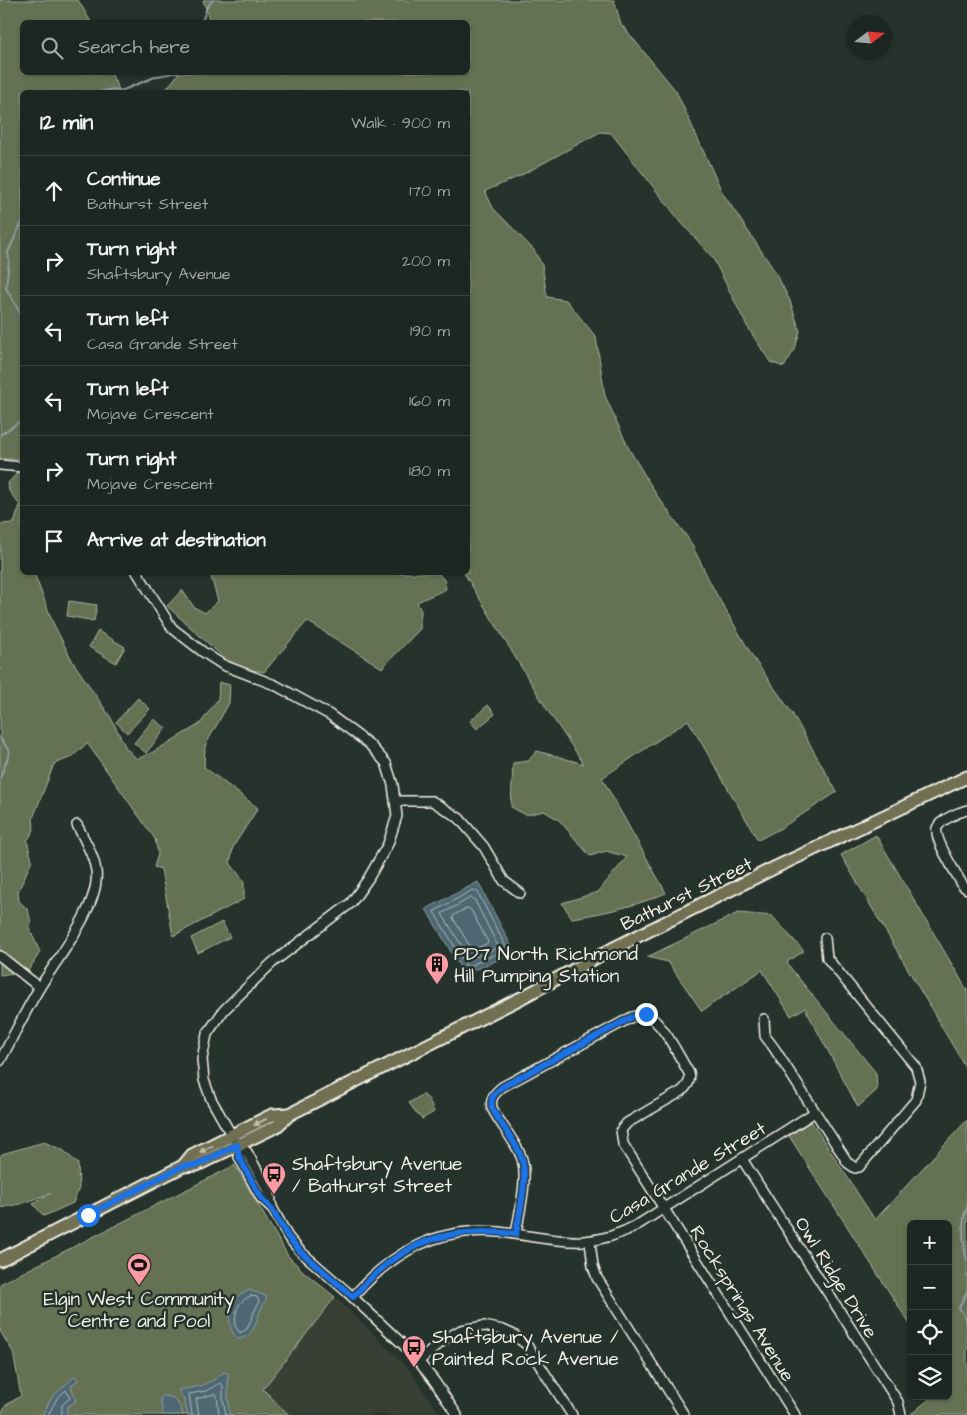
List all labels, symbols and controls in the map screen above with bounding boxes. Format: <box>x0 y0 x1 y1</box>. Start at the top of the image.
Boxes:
north arrow <box>847 15 892 60</box>
search box <box>20 20 470 75</box>
icon: search <box>38 34 66 62</box>
text: Search here <box>78 34 190 61</box>
text: 12 min <box>40 108 93 137</box>
text: Walk · 900 m <box>351 112 450 134</box>
text: Continue <box>87 166 161 193</box>
icon: ahead <box>40 177 68 205</box>
text: 170 m <box>409 180 450 202</box>
text: Bathurst Street <box>87 193 208 215</box>
text: Turn right <box>87 236 176 263</box>
icon: right <box>40 247 68 275</box>
text: 200 m <box>402 250 450 272</box>
text: Shaftsbury Avenue <box>87 263 230 285</box>
text: Turn left <box>87 306 168 333</box>
icon: left <box>40 317 68 345</box>
text: 190 m <box>410 320 450 342</box>
text: Casa Grande Street <box>87 333 238 355</box>
text: Turn left <box>87 376 168 403</box>
icon: left <box>40 387 68 415</box>
text: 160 m <box>409 390 450 412</box>
text: Mojave Crescent <box>87 403 214 425</box>
text: Turn right <box>87 446 176 473</box>
icon: right <box>40 457 68 485</box>
text: 180 m <box>409 460 450 482</box>
text: Mojave Crescent <box>87 473 214 495</box>
icon: arrive <box>40 527 68 555</box>
text: Arrive at destination <box>87 527 266 554</box>
street label: Bathurst Street <box>616 851 757 938</box>
place label: PD7 North Richmond Hill Pumping Station <box>454 941 638 991</box>
building icon: PD7 North Richmond Hill Pumping Station <box>424 951 450 985</box>
route end <box>635 1003 658 1026</box>
street label: Casa Grande Street <box>604 1115 772 1231</box>
one-way arrow <box>253 1118 267 1126</box>
one-way arrow <box>199 1145 213 1153</box>
place label: Shaftsbury Avenue / Bathurst Street <box>292 1151 462 1200</box>
bus stop icon: Shaftsbury Avenue / Bathurst Street <box>261 1161 287 1195</box>
route start <box>77 1204 100 1227</box>
street label: Owl Ridge Drive <box>787 1212 884 1344</box>
street label: Rocksprings Avenue <box>682 1220 801 1388</box>
map controls <box>907 1220 952 1400</box>
button: + <box>907 1220 952 1265</box>
sports icon: Elgin West Community Centre and Pool <box>126 1252 152 1286</box>
button: − <box>907 1265 952 1310</box>
place label: Elgin West Community Centre and Pool <box>44 1286 235 1335</box>
button: locate <box>907 1310 952 1355</box>
place label: Shaftsbury Avenue / Painted Rock Avenue <box>432 1324 619 1373</box>
bus stop icon: Shaftsbury Avenue / Painted Rock Avenue <box>401 1334 427 1368</box>
button: layers <box>907 1355 952 1400</box>

